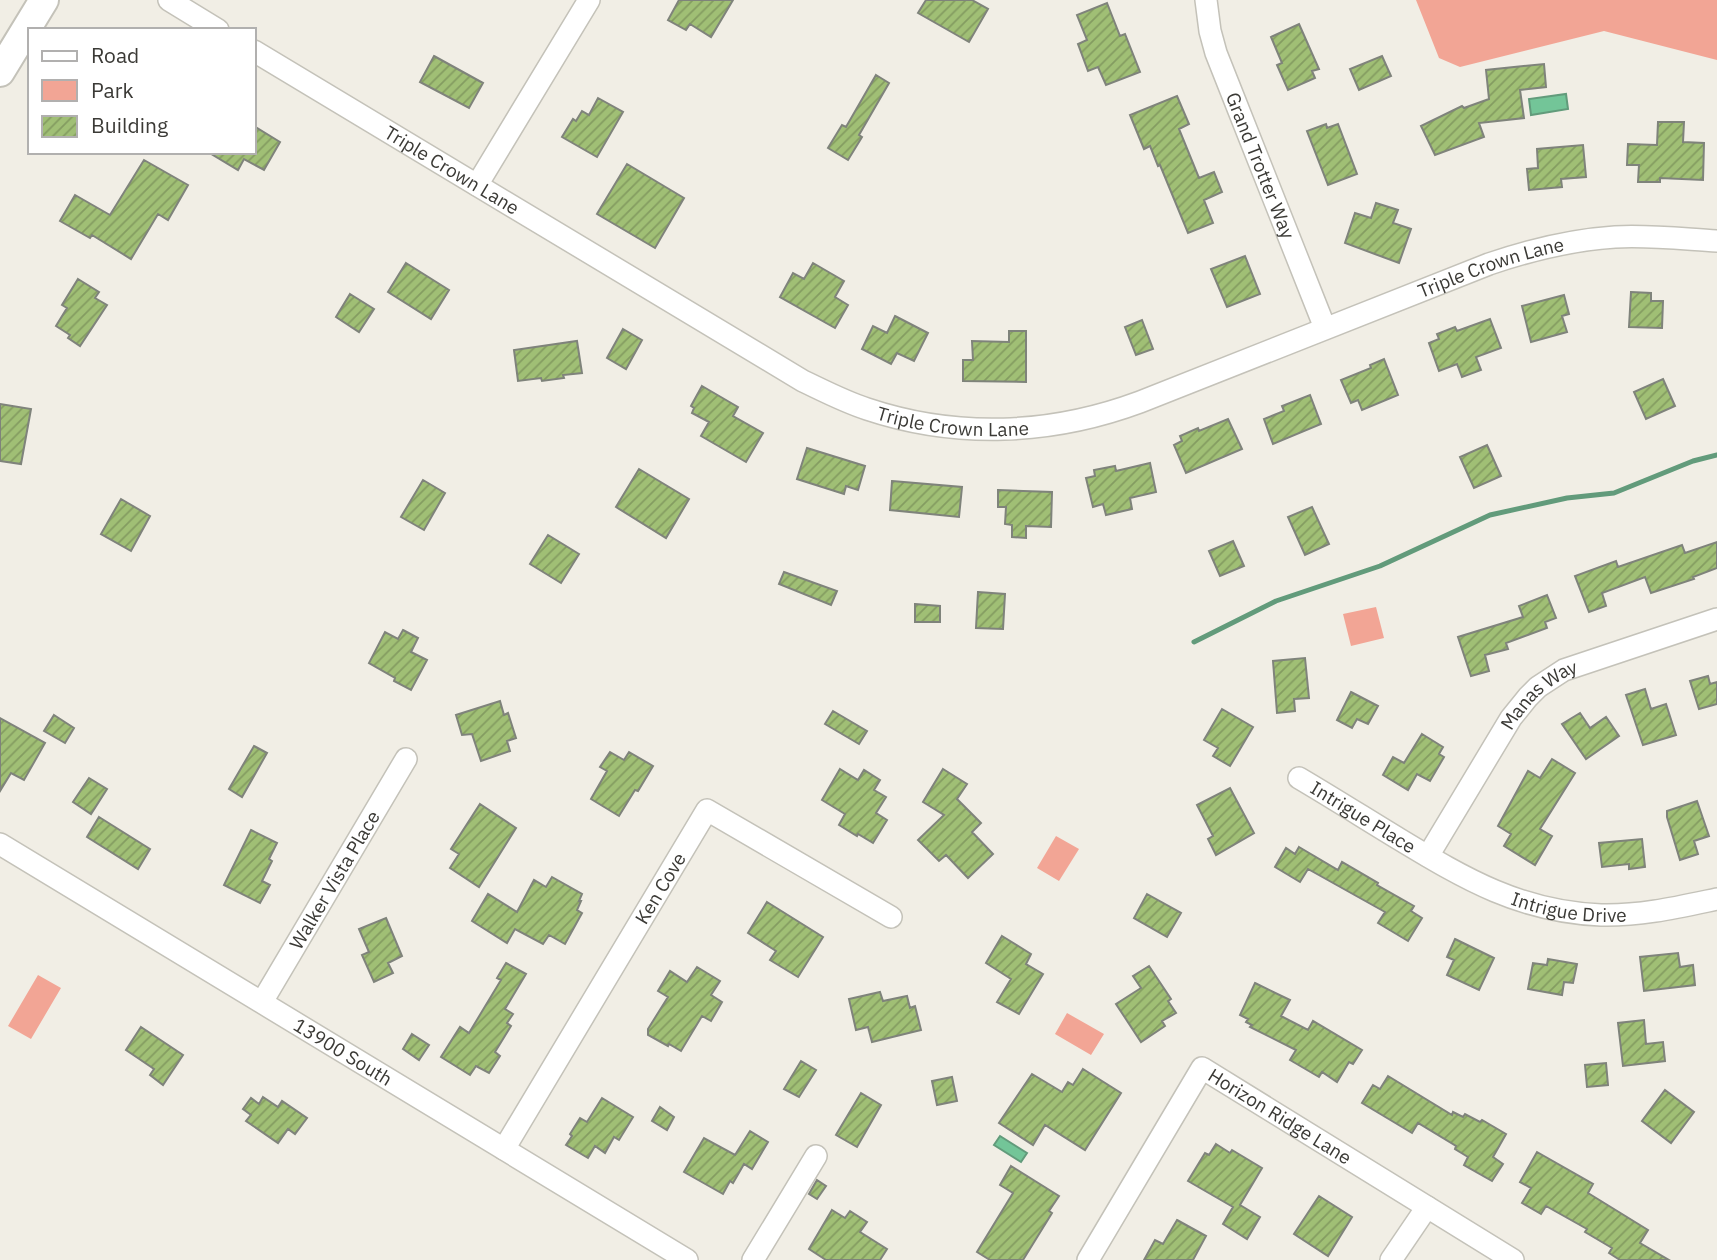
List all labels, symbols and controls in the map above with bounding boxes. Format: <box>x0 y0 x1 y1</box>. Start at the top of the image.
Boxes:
legend <box>28 28 256 154</box>
text: Road <box>91 41 139 69</box>
text: Park <box>91 76 134 104</box>
street label: Grand Trotter Way <box>1221 89 1301 243</box>
text: Building <box>91 111 168 139</box>
street label: Triple Crown Lane <box>380 120 524 220</box>
street label: Triple Crown Lane <box>1414 232 1566 303</box>
street label: Triple Crown Lane <box>874 401 1030 441</box>
street label: Manas Way <box>1495 654 1581 734</box>
street label: Intrigue Place <box>1306 776 1420 858</box>
street label: Walker Vista Place <box>284 806 385 954</box>
street label: Ken Cove <box>630 848 691 928</box>
street label: Intrigue Drive <box>1508 886 1627 927</box>
street label: 13900 South <box>289 1013 397 1091</box>
street label: Horizon Ridge Lane <box>1204 1063 1356 1169</box>

